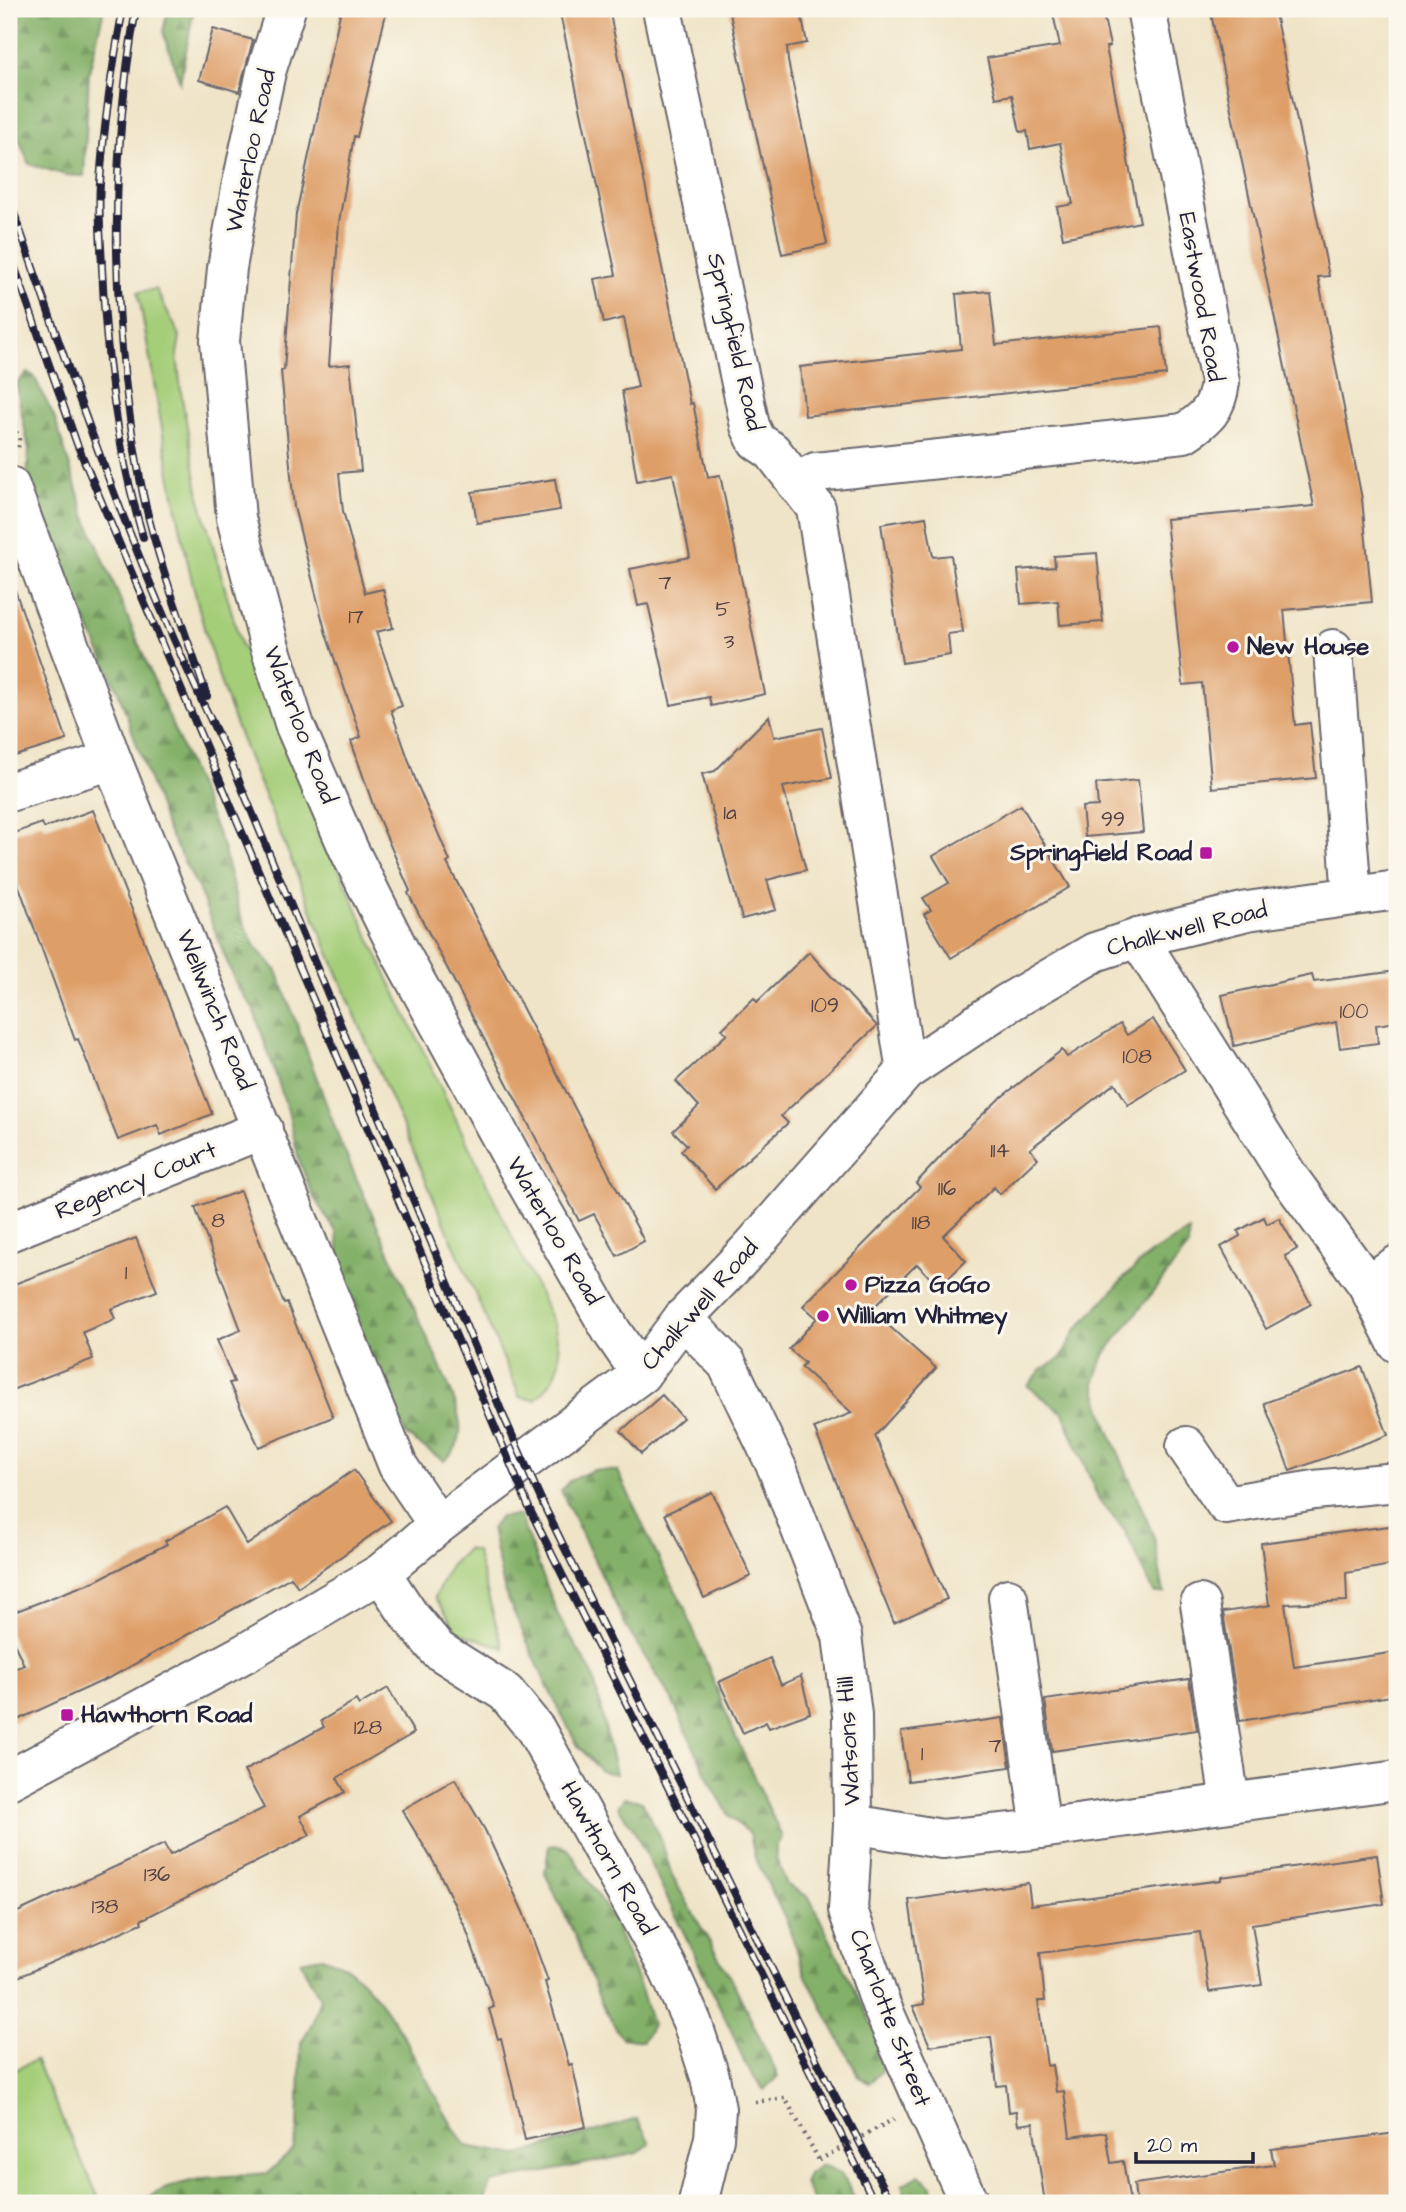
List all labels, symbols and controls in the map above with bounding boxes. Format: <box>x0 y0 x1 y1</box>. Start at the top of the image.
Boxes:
street label: Waterloo Road <box>217 66 285 236</box>
street label: Eastwood Road <box>1169 210 1233 384</box>
street label: Springfield Road <box>697 250 772 435</box>
house number: 7 <box>659 568 672 597</box>
house number: 5 <box>716 595 731 624</box>
house number: 17 <box>348 602 364 631</box>
house number: 3 <box>724 627 735 656</box>
place label: New House <box>1247 630 1369 664</box>
marker: New House <box>1225 639 1241 655</box>
street label: Waterloo Road <box>254 641 346 809</box>
house number: 1a <box>723 798 737 827</box>
house number: 99 <box>1101 805 1125 834</box>
place label: Springfield Road <box>1009 836 1193 871</box>
marker: Springfield Road <box>1198 845 1214 861</box>
street label: Chalkwell Road <box>1103 893 1271 965</box>
street label: Wellwinch Road <box>167 925 263 1095</box>
house number: 109 <box>811 991 839 1020</box>
house number: 100 <box>1339 997 1369 1026</box>
house number: 108 <box>1122 1042 1152 1071</box>
street label: Regency Court <box>50 1133 222 1230</box>
house number: 114 <box>990 1136 1010 1165</box>
street label: Waterloo Road <box>498 1151 610 1311</box>
house number: 116 <box>938 1174 956 1203</box>
house number: 8 <box>211 1206 225 1235</box>
house number: 118 <box>912 1208 931 1237</box>
street label: Chalkwell Road <box>633 1232 767 1378</box>
house number: 1 <box>125 1258 128 1287</box>
place label: Pizza GoGo <box>865 1268 990 1302</box>
marker: Pizza GoGo <box>843 1277 859 1293</box>
place label: William Whitmey <box>836 1299 1008 1335</box>
marker: William Whitmey <box>815 1308 831 1324</box>
street label: Watsons Hill <box>829 1675 869 1807</box>
place label: Hawthorn Road <box>81 1698 253 1732</box>
marker: Hawthorn Road <box>59 1707 75 1723</box>
house number: 128 <box>354 1713 383 1742</box>
house number: 7 <box>989 1731 1002 1760</box>
house number: 1 <box>921 1739 924 1768</box>
street label: Hawthorn Road <box>552 1775 664 1941</box>
house number: 136 <box>144 1860 170 1889</box>
house number: 138 <box>92 1892 119 1921</box>
street label: Charlotte Street <box>841 1924 940 2112</box>
scale bar <box>1136 2121 1254 2165</box>
text: 20 m <box>1147 2131 1198 2160</box>

